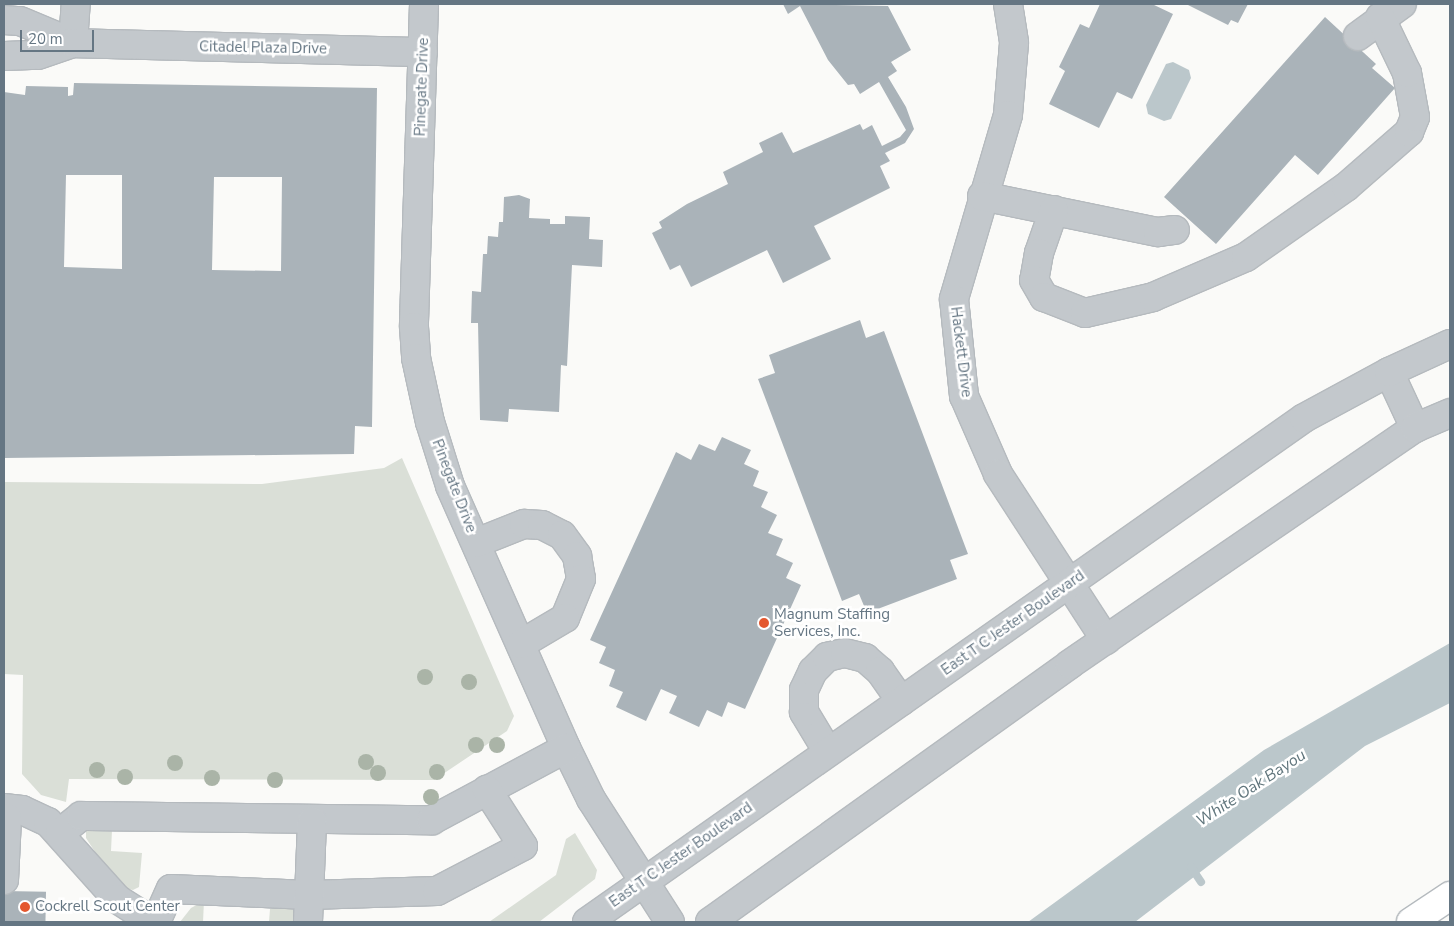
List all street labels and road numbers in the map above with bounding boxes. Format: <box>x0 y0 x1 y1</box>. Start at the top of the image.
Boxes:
street label: Pinegate Drive <box>411 37 433 137</box>
street label: Citadel Plaza Drive <box>199 38 327 58</box>
street label: Hackett Drive <box>947 306 975 398</box>
street label: Pinegate Drive <box>428 437 480 535</box>
street label: East T C Jester Boulevard <box>938 567 1088 679</box>
street label: East T C Jester Boulevard <box>606 799 756 911</box>

